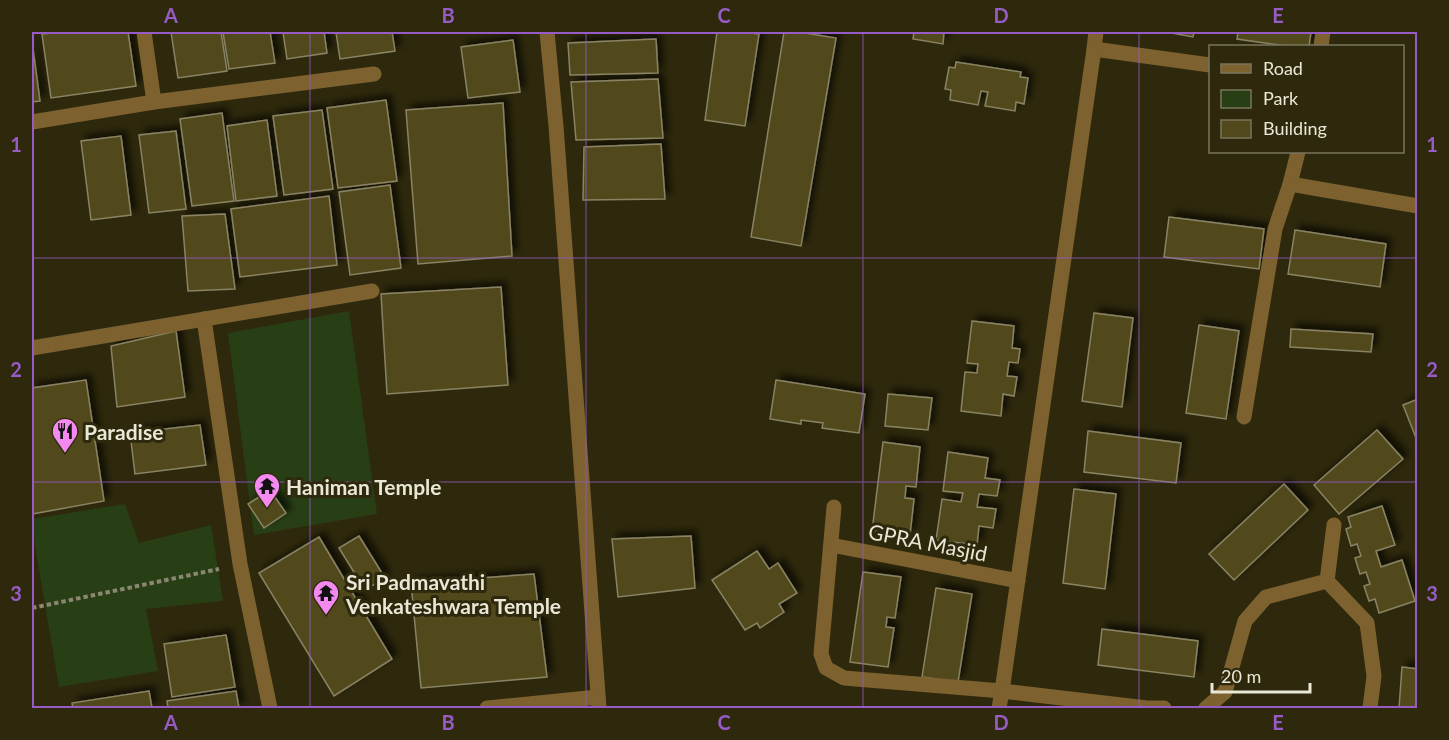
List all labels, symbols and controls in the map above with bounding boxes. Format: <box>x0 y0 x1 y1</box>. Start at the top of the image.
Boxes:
text: A <box>163 3 178 27</box>
text: B <box>441 3 455 27</box>
text: C <box>717 3 731 27</box>
text: D <box>993 3 1009 27</box>
text: E <box>1272 3 1284 27</box>
legend <box>1209 45 1404 153</box>
text: Road <box>1263 57 1303 79</box>
text: Park <box>1263 87 1299 109</box>
text: Building <box>1263 117 1327 139</box>
text: 1 <box>10 132 22 156</box>
text: 1 <box>1426 132 1438 156</box>
text: 2 <box>10 357 22 381</box>
text: 2 <box>1426 357 1438 381</box>
restaurant icon: Paradise <box>50 416 80 454</box>
place label: Paradise <box>84 419 163 444</box>
temple icon: Haniman Temple <box>252 471 282 509</box>
place label: Haniman Temple <box>286 474 442 499</box>
street label: GPRA Masjid <box>866 518 990 566</box>
place label: Sri Padmavathi Venkateshwara Temple <box>345 569 561 618</box>
temple icon: Sri Padmavathi Venkateshwara Temple <box>311 578 341 616</box>
text: 3 <box>10 581 22 605</box>
text: 3 <box>1426 581 1438 605</box>
scale bar <box>1212 656 1310 694</box>
text: 20 m <box>1221 665 1261 687</box>
text: A <box>163 710 178 734</box>
text: B <box>441 710 455 734</box>
text: C <box>717 710 731 734</box>
text: D <box>993 710 1009 734</box>
text: E <box>1272 710 1284 734</box>

